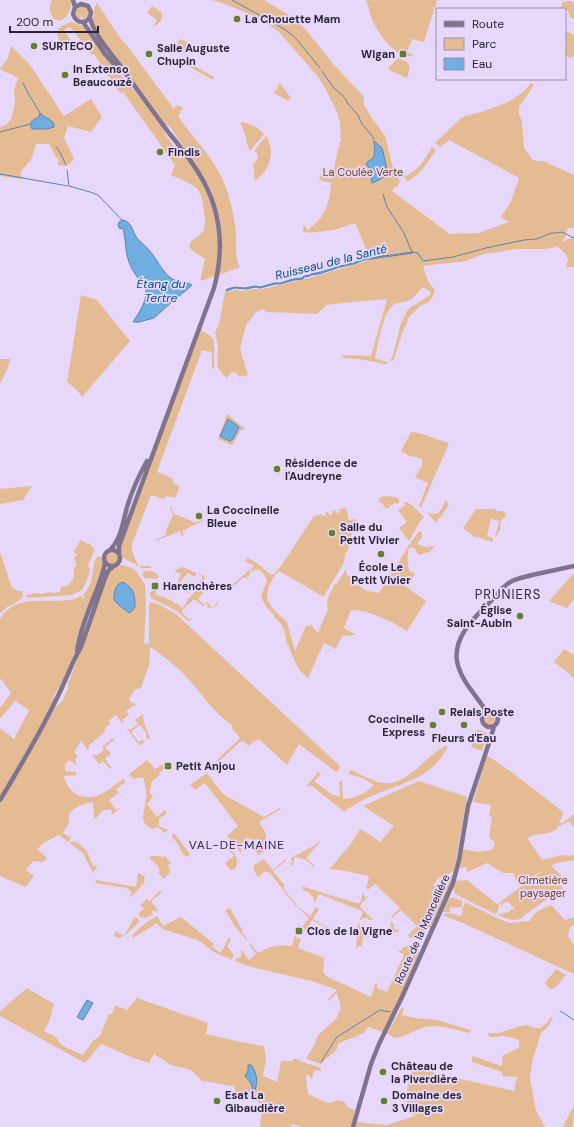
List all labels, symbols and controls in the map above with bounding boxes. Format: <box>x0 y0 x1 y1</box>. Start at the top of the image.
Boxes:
scale bar <box>10 8 98 34</box>
legend <box>436 8 566 80</box>
place label: La Chouette Mam <box>245 12 340 26</box>
text: 200 m <box>16 14 53 30</box>
marker: La Chouette Mam <box>232 14 242 24</box>
text: Route <box>472 16 504 32</box>
text: Parc <box>472 36 496 52</box>
place label: SURTECO <box>42 39 93 53</box>
marker: SURTECO <box>29 41 39 51</box>
place label: Salle Auguste Chupin <box>157 41 230 68</box>
place label: Wigan <box>361 47 395 61</box>
marker: Salle Auguste Chupin <box>144 49 154 59</box>
marker: Wigan <box>398 49 408 59</box>
text: Eau <box>472 56 492 72</box>
place label: In Extenso Beaucouzé <box>73 62 132 89</box>
marker: In Extenso Beaucouzé <box>60 70 70 80</box>
place label: Findis <box>168 145 200 159</box>
marker: Findis <box>155 147 165 157</box>
park label: La Coulée Verte <box>323 165 403 179</box>
water label: Ruisseau de la Santé <box>273 240 389 284</box>
water label: Étang du Tertre <box>136 276 186 306</box>
place label: Résidence de l'Audreyne <box>285 456 358 483</box>
marker: Résidence de l'Audreyne <box>272 464 282 474</box>
place label: La Coccinelle Bleue <box>207 503 280 530</box>
marker: La Coccinelle Bleue <box>194 511 204 521</box>
place label: Salle du Petit Vivier <box>340 520 400 547</box>
marker: Salle du Petit Vivier <box>327 528 337 538</box>
marker: École Le Petit Vivier <box>376 549 386 559</box>
place label: École Le Petit Vivier <box>351 560 411 587</box>
place label: Harenchères <box>163 579 232 593</box>
marker: Harenchères <box>150 581 160 591</box>
district label: PRUNIERS <box>475 586 541 603</box>
place label: Église Saint-Aubin <box>447 603 512 630</box>
marker: Église Saint-Aubin <box>515 611 525 621</box>
place label: Relais Poste <box>450 705 515 719</box>
marker: Relais Poste <box>437 707 447 717</box>
place label: Coccinelle Express <box>368 712 425 739</box>
marker: Coccinelle Express <box>428 720 438 730</box>
marker: Fleurs d'Eau <box>459 720 469 730</box>
place label: Fleurs d'Eau <box>432 731 496 745</box>
place label: Petit Anjou <box>176 759 235 773</box>
marker: Petit Anjou <box>163 761 173 771</box>
district label: VAL-DE-MAINE <box>189 837 285 853</box>
street label: Route de la Moncellière <box>392 872 452 986</box>
park label: Cimetière paysager <box>518 873 568 900</box>
place label: Clos de la Vigne <box>307 924 393 938</box>
marker: Clos de la Vigne <box>294 926 304 936</box>
place label: Château de la Piverdière <box>391 1059 458 1086</box>
marker: Château de la Piverdière <box>378 1067 388 1077</box>
place label: Esat La Gibaudière <box>225 1088 285 1115</box>
place label: Domaine des 3 Villages <box>392 1088 462 1115</box>
marker: Esat La Gibaudière <box>212 1096 222 1106</box>
marker: Domaine des 3 Villages <box>379 1096 389 1106</box>

